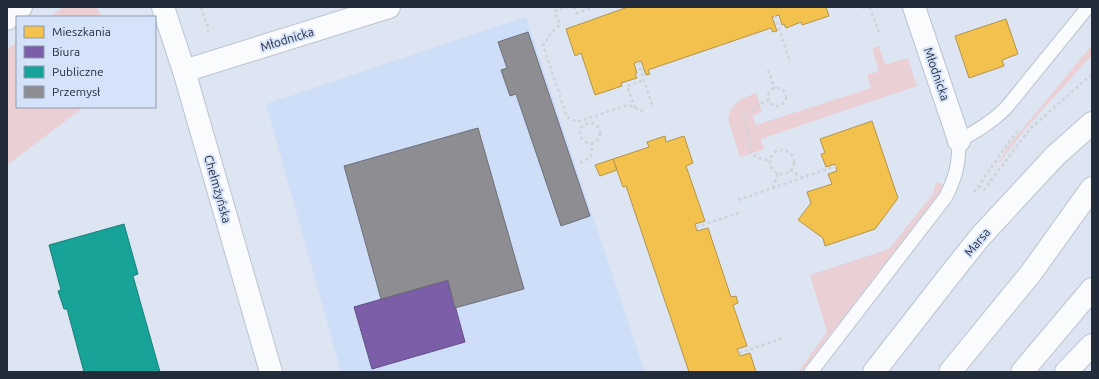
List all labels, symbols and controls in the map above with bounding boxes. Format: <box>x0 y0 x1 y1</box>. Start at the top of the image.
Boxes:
legend <box>16 16 156 108</box>
text: Mieszkania <box>52 25 111 38</box>
street label: Młodnicka <box>259 25 315 53</box>
text: Biura <box>52 45 80 58</box>
street label: Młodnicka <box>922 46 952 102</box>
text: Publiczne <box>52 65 104 78</box>
text: Przemysł <box>52 85 101 98</box>
street label: Chełmżyńska <box>202 154 234 224</box>
street label: Marsa <box>962 225 992 259</box>

